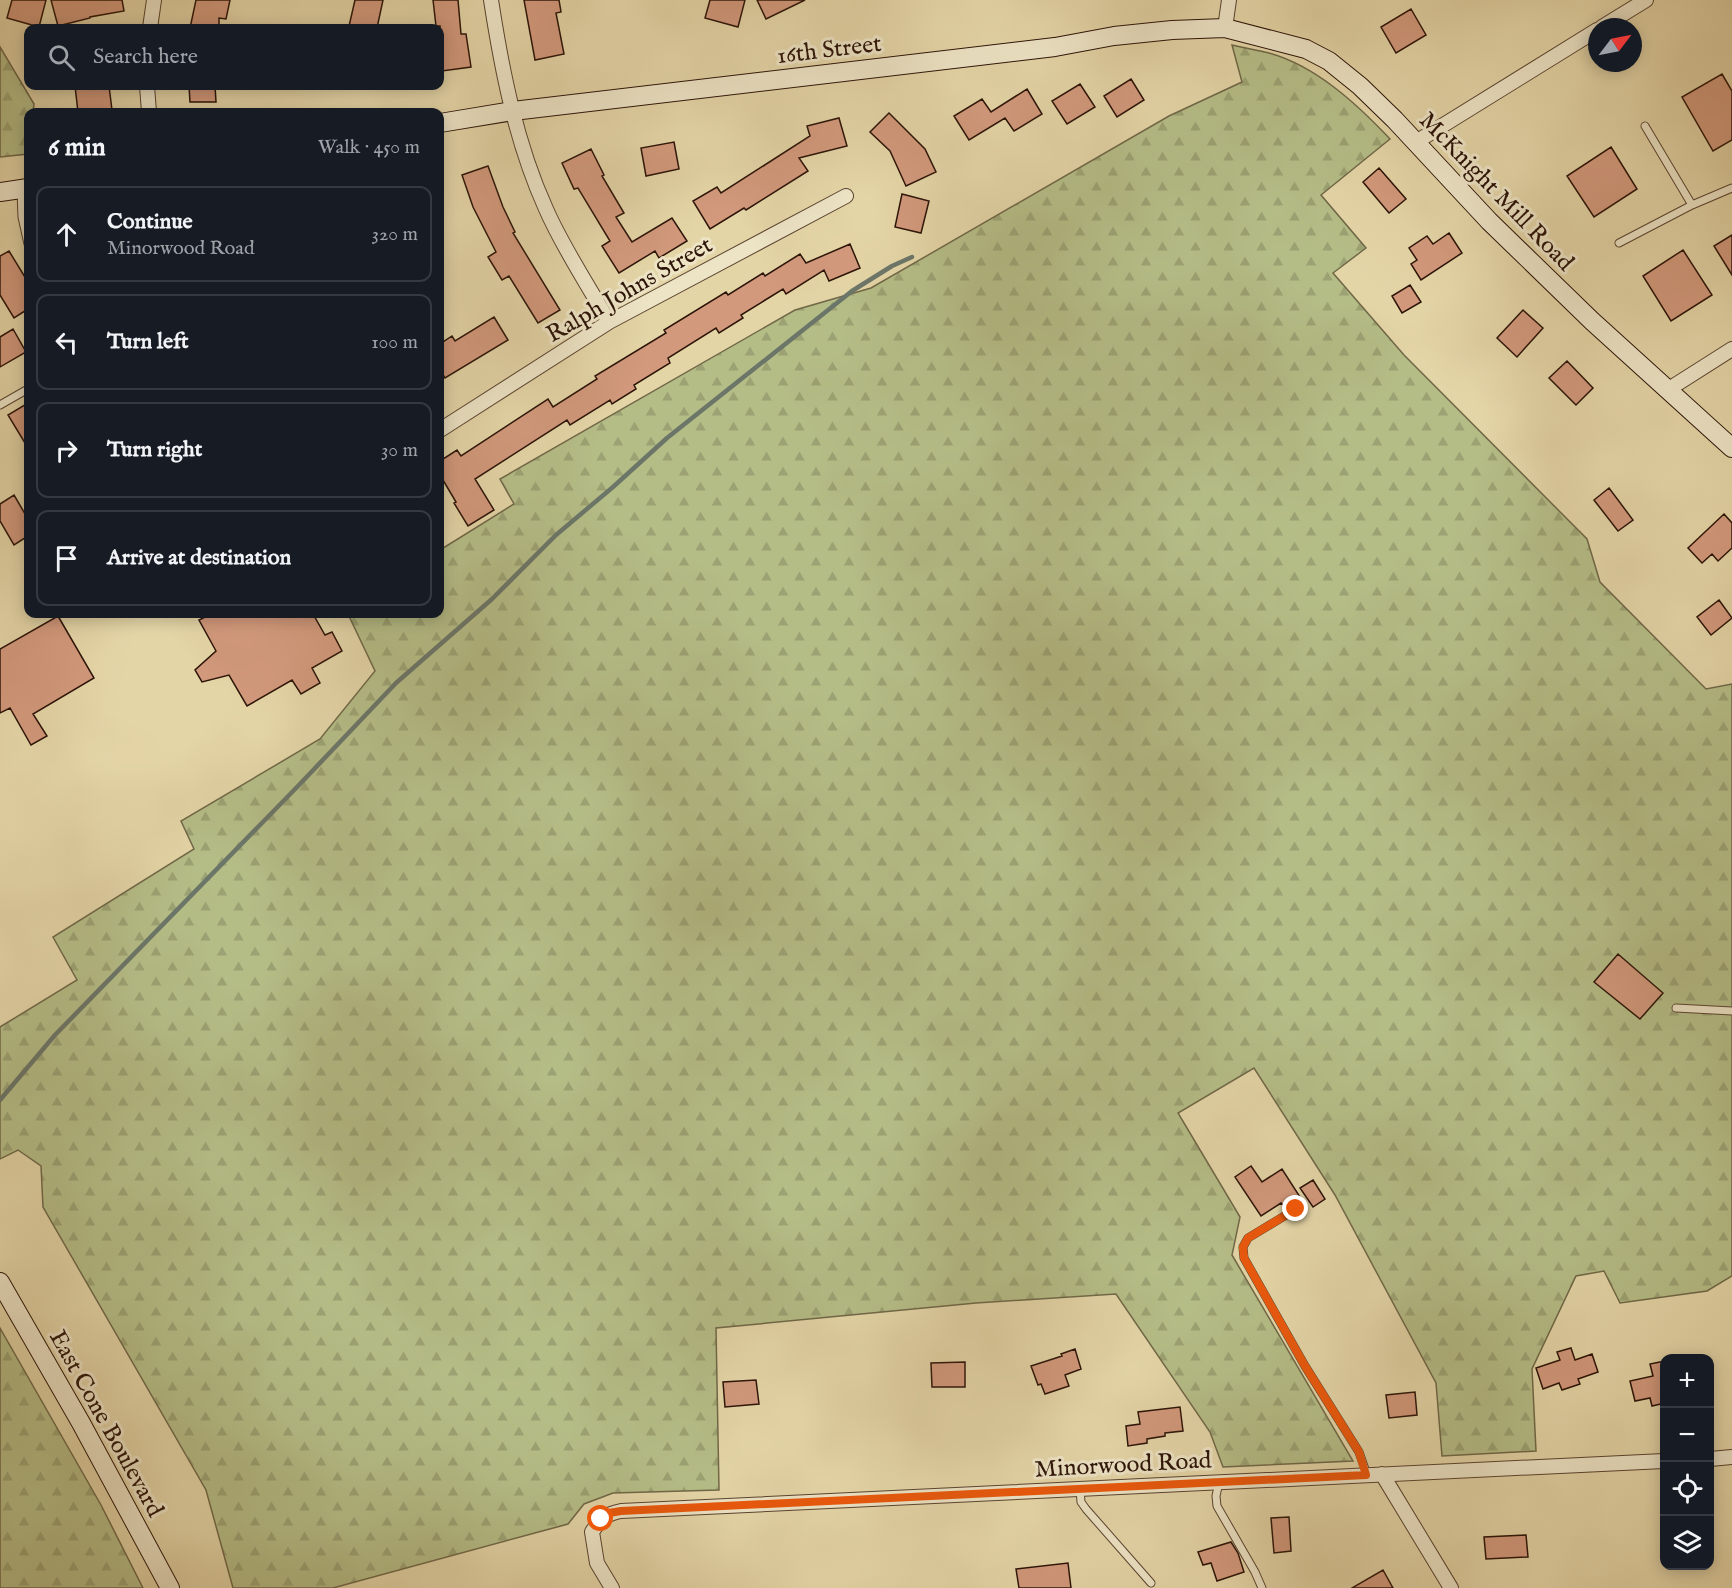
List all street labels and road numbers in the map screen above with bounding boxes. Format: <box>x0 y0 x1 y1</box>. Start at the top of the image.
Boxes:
street label: 16th Street <box>775 29 883 72</box>
street label: McKnight Mill Road <box>1412 106 1580 278</box>
street label: Ralph Johns Street <box>541 230 718 350</box>
street label: East Cone Boulevard <box>41 1325 170 1523</box>
street label: Minorwood Road <box>1034 1445 1213 1486</box>

